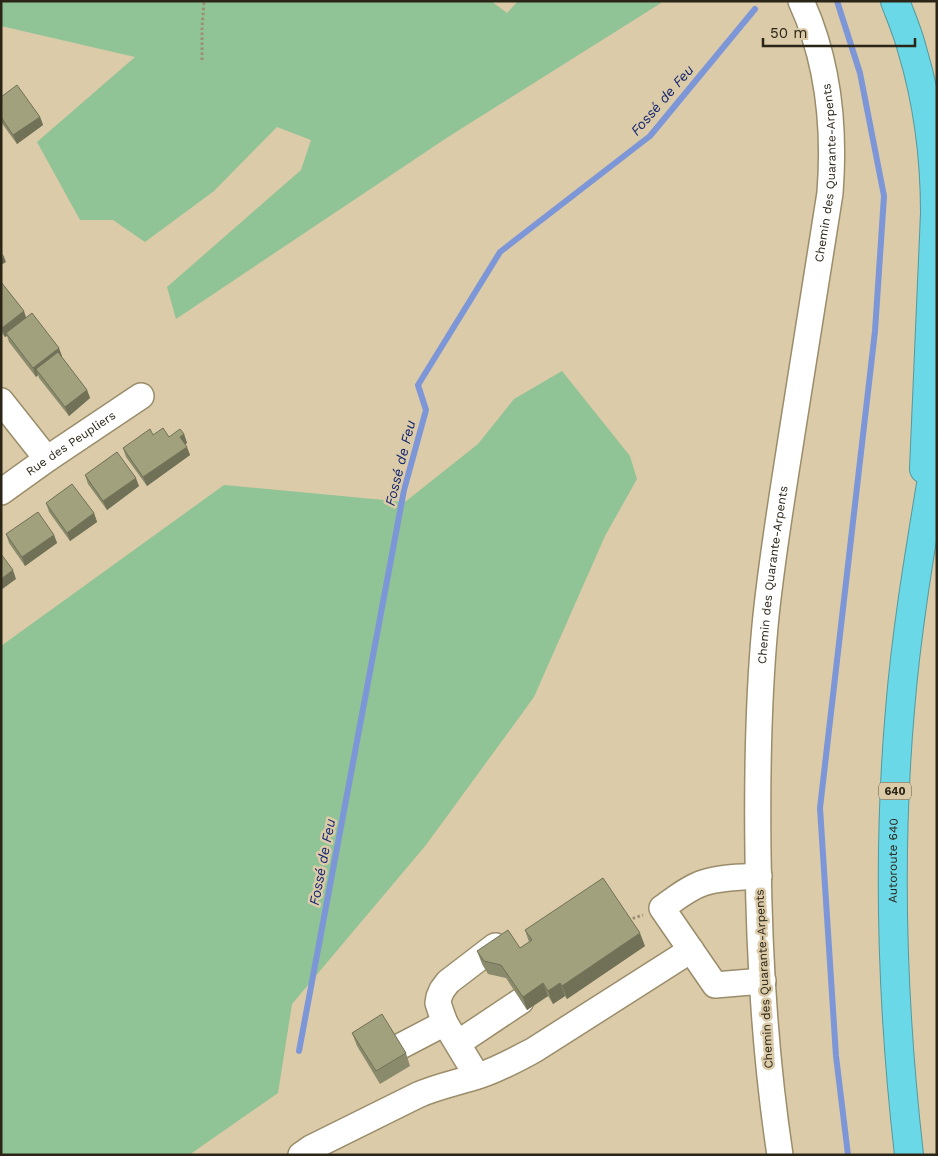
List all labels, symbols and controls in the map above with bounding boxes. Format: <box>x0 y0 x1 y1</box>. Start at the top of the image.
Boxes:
scale bar <box>763 15 916 47</box>
text: 50 m <box>770 24 807 42</box>
water label: Fossé de Feu <box>627 62 697 138</box>
street label: Chemin des Quarante-Arpents <box>812 83 839 263</box>
street label: Rue des Peupliers <box>23 408 118 479</box>
water label: Fossé de Feu <box>382 418 418 508</box>
street label: Chemin des Quarante-Arpents <box>755 485 791 664</box>
road number: 640 <box>879 782 911 799</box>
water label: Fossé de Feu <box>306 817 338 907</box>
street label: Autoroute 640 <box>886 818 901 903</box>
street label: Chemin des Quarante-Arpents <box>752 889 776 1069</box>

